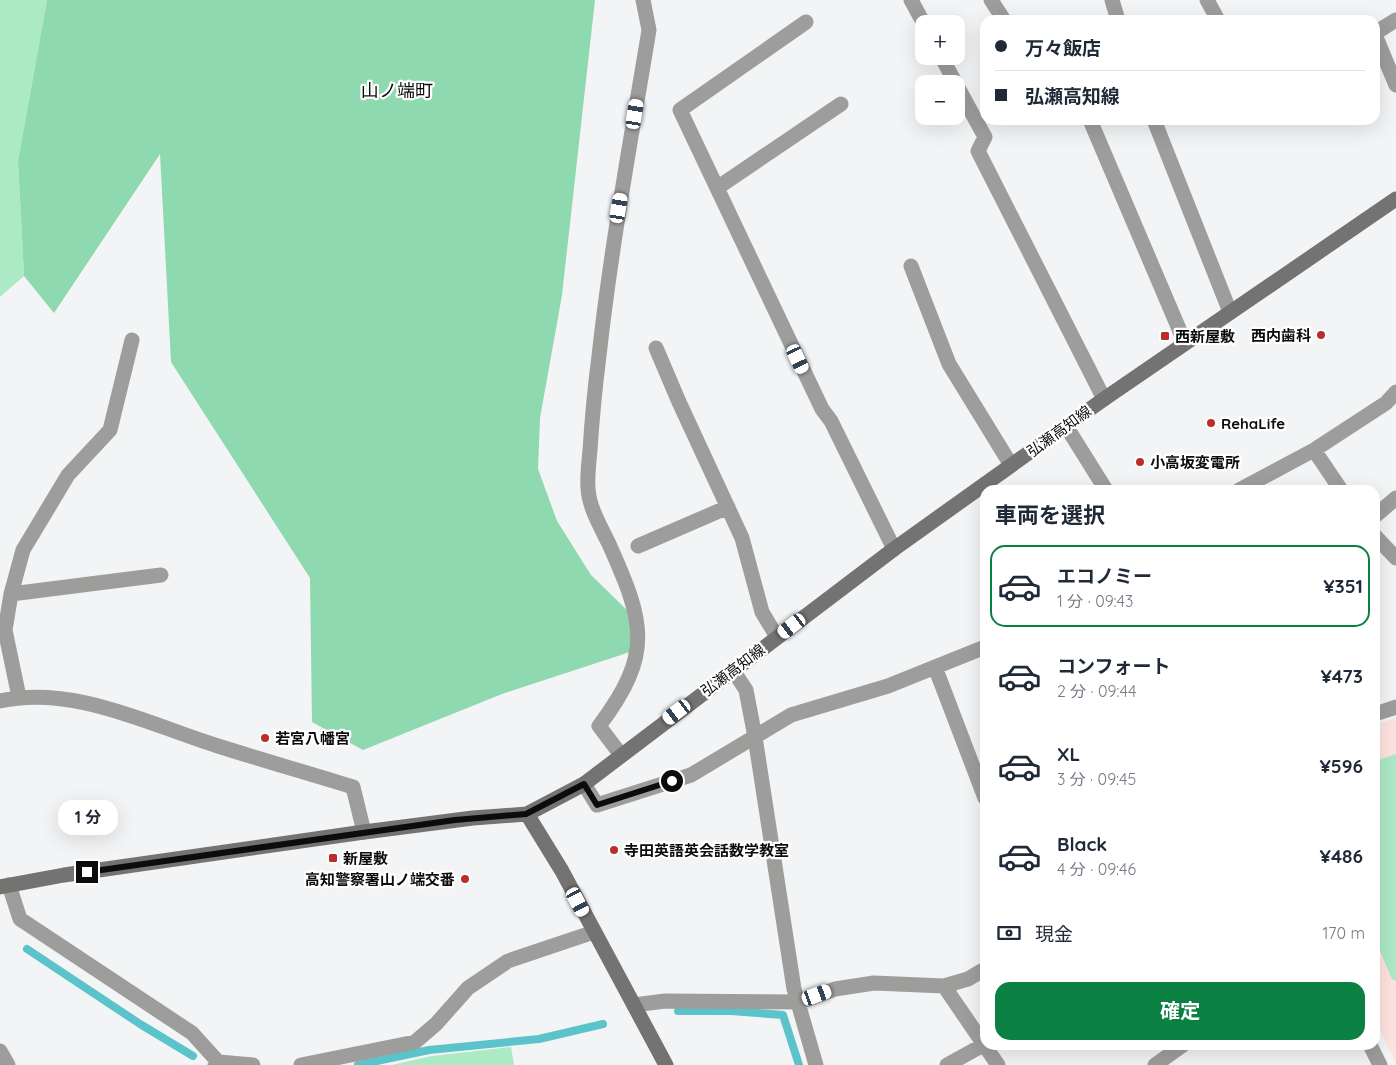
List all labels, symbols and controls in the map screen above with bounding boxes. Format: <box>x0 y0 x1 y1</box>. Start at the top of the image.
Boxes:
map controls <box>915 15 965 125</box>
button: + <box>915 15 965 65</box>
text: 万々飯店 <box>1025 36 1101 60</box>
button: − <box>915 75 965 125</box>
district label: 山ノ端町 <box>361 79 433 102</box>
text: 弘瀬高知線 <box>1025 84 1120 108</box>
car <box>625 98 644 130</box>
car <box>609 192 628 224</box>
place label: 西内歯科 <box>1251 326 1311 345</box>
place label: 西新屋敷 <box>1175 327 1235 346</box>
marker: 西内歯科 <box>1315 329 1327 341</box>
marker: 西新屋敷 <box>1159 330 1171 342</box>
car <box>784 342 811 376</box>
street label: 弘瀬高知線 <box>1023 401 1095 461</box>
place label: RehaLife <box>1221 414 1285 433</box>
marker: RehaLife <box>1205 417 1217 429</box>
place label: 小高坂変電所 <box>1150 453 1240 472</box>
marker: 小高坂変電所 <box>1134 456 1146 468</box>
text: 車両を選択 <box>995 501 1105 529</box>
icon: car <box>997 564 1042 609</box>
text: エコノミー <box>1057 564 1152 588</box>
text: ¥351 <box>1323 574 1363 598</box>
text: 1 分 · 09:43 <box>1057 591 1133 611</box>
car <box>775 611 808 641</box>
street label: 弘瀬高知線 <box>697 640 769 700</box>
icon: car <box>997 654 1042 699</box>
text: コンフォート <box>1057 654 1170 678</box>
text: ¥473 <box>1320 664 1363 688</box>
text: 2 分 · 09:44 <box>1057 681 1136 701</box>
car <box>660 697 693 727</box>
place label: 若宮八幡宮 <box>275 729 350 748</box>
marker: 若宮八幡宮 <box>259 732 271 744</box>
text: XL <box>1057 742 1080 766</box>
icon: car <box>997 744 1042 789</box>
text: ¥596 <box>1319 754 1363 778</box>
text: 3 分 · 09:45 <box>1057 769 1136 789</box>
route start <box>661 770 683 792</box>
callout: 1 分 <box>57 800 117 834</box>
text: 1 分 <box>75 807 101 827</box>
text: Black <box>1057 832 1107 856</box>
icon: car <box>997 834 1042 879</box>
place label: 寺田英語英会話数学教室 <box>624 841 789 860</box>
marker: 寺田英語英会話数学教室 <box>608 844 620 856</box>
text: ¥486 <box>1320 844 1363 868</box>
place label: 新屋敷 <box>343 849 388 868</box>
marker: 新屋敷 <box>327 852 339 864</box>
text: 4 分 · 09:46 <box>1057 859 1136 879</box>
route end <box>76 861 98 883</box>
place label: 高知警察署山ノ端交番 <box>305 870 455 889</box>
marker: 高知警察署山ノ端交番 <box>459 873 471 885</box>
car <box>564 885 591 919</box>
icon: cash <box>995 919 1023 947</box>
text: 現金 <box>1035 922 1073 946</box>
text: 170 m <box>1322 923 1365 943</box>
button: 確定 <box>995 982 1365 1040</box>
car <box>800 983 833 1007</box>

